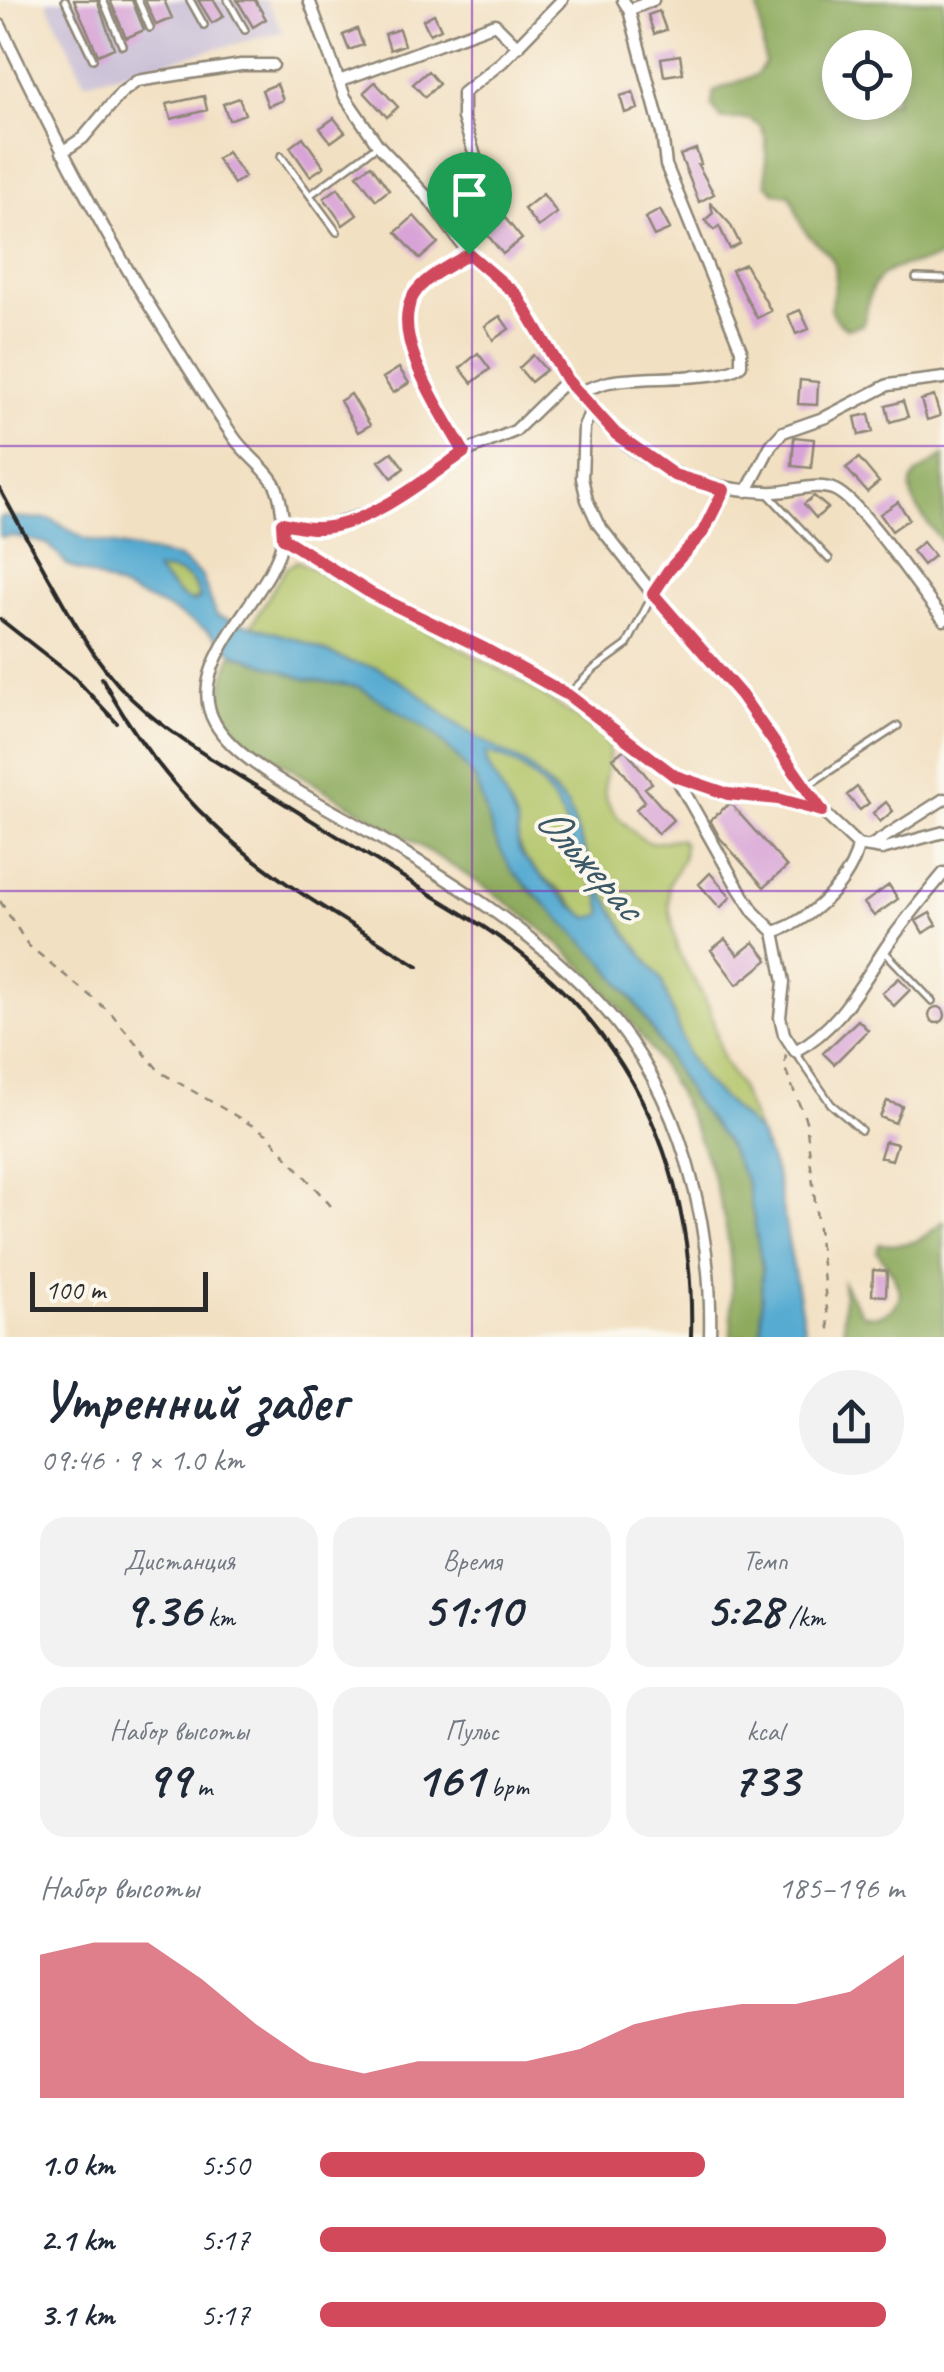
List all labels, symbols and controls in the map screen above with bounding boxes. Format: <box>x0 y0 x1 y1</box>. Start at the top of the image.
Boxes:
map controls <box>822 30 912 120</box>
button: locate <box>822 30 912 120</box>
pin <box>427 152 512 255</box>
icon: arrive <box>442 167 497 222</box>
water label: Ольжерас <box>523 792 660 936</box>
scale bar <box>30 1267 208 1312</box>
text: 100 m <box>45 1272 105 1307</box>
text: Утренний забег <box>40 1366 347 1436</box>
button: share <box>799 1370 904 1475</box>
text: 09:46 · 9 × 1.0 km <box>40 1439 244 1480</box>
text: Дистанция <box>123 1543 235 1578</box>
text: Время <box>442 1543 502 1578</box>
text: Темп <box>742 1543 788 1578</box>
text: 9.36 <box>123 1578 201 1641</box>
text: 51:10 <box>422 1578 522 1641</box>
text: 5:28 <box>705 1578 782 1641</box>
text: km <box>201 1599 235 1634</box>
text: /km <box>782 1599 825 1634</box>
text: Набор высоты <box>110 1713 248 1748</box>
text: Пульс <box>445 1713 499 1748</box>
text: kcal <box>746 1713 784 1748</box>
text: 99 <box>146 1748 190 1811</box>
text: 161 <box>415 1748 484 1811</box>
text: 733 <box>731 1748 799 1811</box>
text: m <box>190 1769 212 1804</box>
text: bpm <box>484 1769 529 1804</box>
text: Набор высоты <box>40 1867 199 1908</box>
text: 185–196 m <box>778 1867 904 1908</box>
text: 1.0 km <box>40 2144 114 2185</box>
text: 5:50 <box>200 2144 250 2185</box>
text: 2.1 km <box>40 2219 114 2260</box>
text: 5:17 <box>200 2219 250 2260</box>
text: 3.1 km <box>40 2294 114 2335</box>
text: 5:17 <box>200 2294 250 2335</box>

